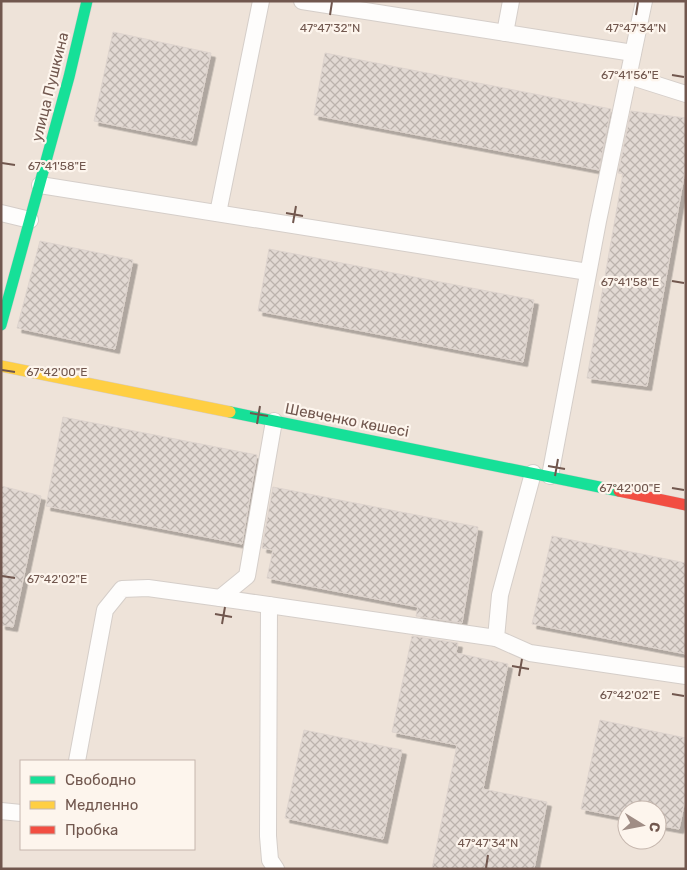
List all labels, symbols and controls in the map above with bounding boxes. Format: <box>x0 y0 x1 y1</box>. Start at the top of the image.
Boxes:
text: 47°47'32"N <box>300 21 360 35</box>
text: 47°47'34"N <box>606 21 666 35</box>
street label: улица Пушкина <box>28 30 72 144</box>
text: 67°41'56"E <box>601 68 659 82</box>
text: 67°41'58"E <box>28 159 86 173</box>
text: 67°41'58"E <box>601 275 659 289</box>
text: 67°42'00"E <box>26 365 88 379</box>
street label: Шевченко көшесі <box>284 399 410 441</box>
text: 67°42'00"E <box>599 481 661 495</box>
text: 67°42'02"E <box>27 572 87 586</box>
text: 67°42'02"E <box>600 688 660 702</box>
legend <box>20 760 195 850</box>
text: Свободно <box>65 771 136 789</box>
text: Медленно <box>65 796 138 814</box>
north arrow <box>617 800 667 850</box>
text: Пробка <box>65 821 118 839</box>
text: С <box>645 821 664 834</box>
text: 47°47'34"N <box>458 836 518 850</box>

